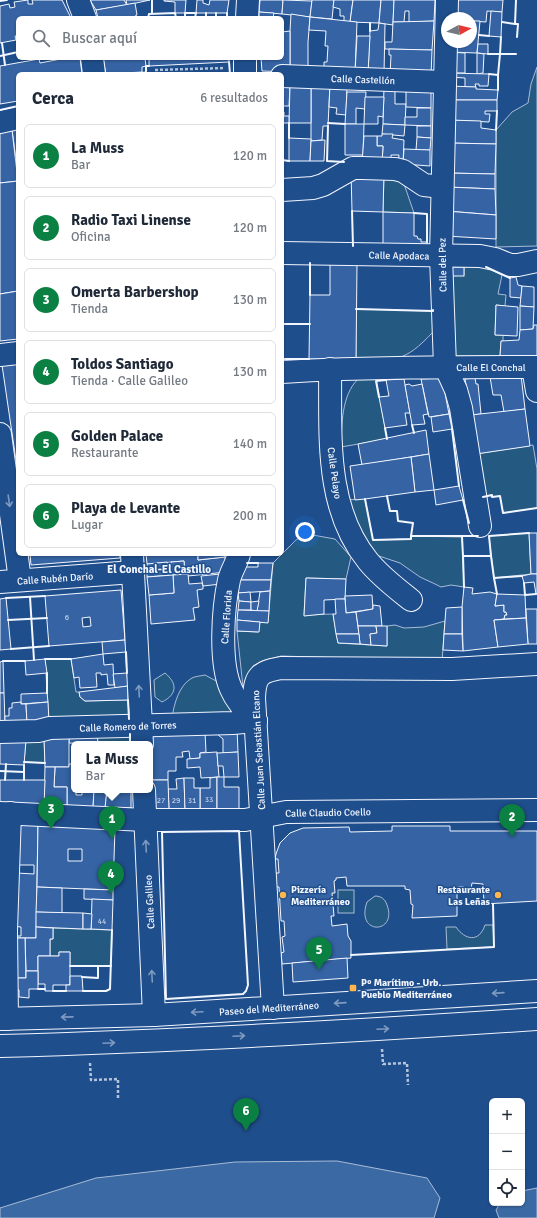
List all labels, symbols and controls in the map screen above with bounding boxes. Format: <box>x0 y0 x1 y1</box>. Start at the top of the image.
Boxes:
north arrow <box>441 12 477 48</box>
search box <box>16 16 284 60</box>
icon: search <box>30 27 52 49</box>
text: Buscar aquí <box>62 29 137 47</box>
street label: Calle Castellón <box>331 73 395 87</box>
text: Cerca <box>32 88 74 109</box>
text: 6 resultados <box>200 90 268 106</box>
text: La Muss <box>71 139 124 157</box>
text: 1 <box>42 148 50 164</box>
text: 120 m <box>233 148 267 164</box>
text: Bar <box>71 157 90 173</box>
text: Radio Taxi Linense <box>71 211 191 229</box>
text: 2 <box>42 220 50 236</box>
text: 120 m <box>233 220 267 236</box>
text: Oficina <box>71 229 111 245</box>
street label: Calle del Pez <box>437 237 449 292</box>
street label: Calle Apodaca <box>369 249 429 263</box>
text: Omerta Barbershop <box>71 283 199 301</box>
text: 3 <box>42 292 50 308</box>
text: 130 m <box>233 292 267 308</box>
text: Tienda <box>71 301 108 317</box>
text: Toldos Santiago <box>71 355 174 373</box>
street label: Calle El Conchal <box>456 362 526 374</box>
text: 4 <box>42 364 50 380</box>
text: 130 m <box>233 364 267 380</box>
text: Tienda · Calle Galileo <box>71 373 188 389</box>
text: Golden Palace <box>71 427 163 445</box>
text: 5 <box>42 436 50 452</box>
text: 140 m <box>233 436 267 452</box>
text: Restaurante <box>71 445 138 461</box>
street label: Calle Pelayo <box>324 447 344 500</box>
one-way arrow <box>5 494 13 507</box>
text: Playa de Levante <box>71 499 180 517</box>
text: 6 <box>42 508 50 524</box>
text: 200 m <box>233 508 267 524</box>
text: Lugar <box>71 517 103 533</box>
your location <box>295 522 315 542</box>
district label: El Conchal-El Castillo <box>107 563 211 576</box>
street label: Calle Rubén Darío <box>17 570 94 588</box>
street label: Calle Florida <box>219 590 235 644</box>
house number: 6 <box>65 612 69 622</box>
one-way arrow <box>136 685 143 698</box>
street label: Calle Juan Sebastián Elcano <box>250 690 268 810</box>
street label: Calle Romero de Torres <box>79 719 177 735</box>
popup <box>71 741 153 793</box>
text: La Muss <box>86 750 138 768</box>
text: Bar <box>86 768 105 784</box>
house number: 33 <box>205 794 213 804</box>
house number: 27 <box>157 795 165 805</box>
house number: 29 <box>172 795 180 805</box>
house number: 31 <box>188 795 196 805</box>
pin: 3 <box>38 796 64 829</box>
pin: 2 <box>499 804 525 837</box>
pin: 1 <box>99 806 125 839</box>
street label: Calle Claudio Coello <box>285 806 371 820</box>
one-way arrow <box>142 840 150 853</box>
pin: 4 <box>98 861 124 894</box>
street label: Calle Galileo <box>143 875 157 929</box>
place label: Pizzería Mediterráneo <box>291 884 350 908</box>
place label: Restaurante Las Leñas <box>437 884 491 908</box>
marker: Pizzería Mediterráneo <box>278 890 288 900</box>
marker: Restaurante Las Leñas <box>493 890 503 900</box>
house number: 44 <box>98 916 107 926</box>
pin: 5 <box>306 937 332 970</box>
one-way arrow <box>149 970 156 983</box>
place label: Pº Marítimo - Urb. Pueblo Mediterráneo <box>361 977 452 1001</box>
marker: Pº Marítimo - Urb. Pueblo Mediterráneo <box>348 983 358 993</box>
one-way arrow <box>492 989 505 997</box>
one-way arrow <box>334 999 347 1006</box>
street label: Paseo del Mediterráneo <box>219 1000 319 1018</box>
one-way arrow <box>191 1009 204 1016</box>
one-way arrow <box>61 1013 74 1021</box>
one-way arrow <box>376 1025 389 1033</box>
one-way arrow <box>232 1033 245 1040</box>
one-way arrow <box>102 1039 115 1046</box>
pin: 6 <box>233 1098 259 1131</box>
map controls <box>489 1098 525 1206</box>
button: + <box>489 1098 525 1134</box>
button: − <box>489 1134 525 1170</box>
button: locate <box>489 1170 525 1206</box>

